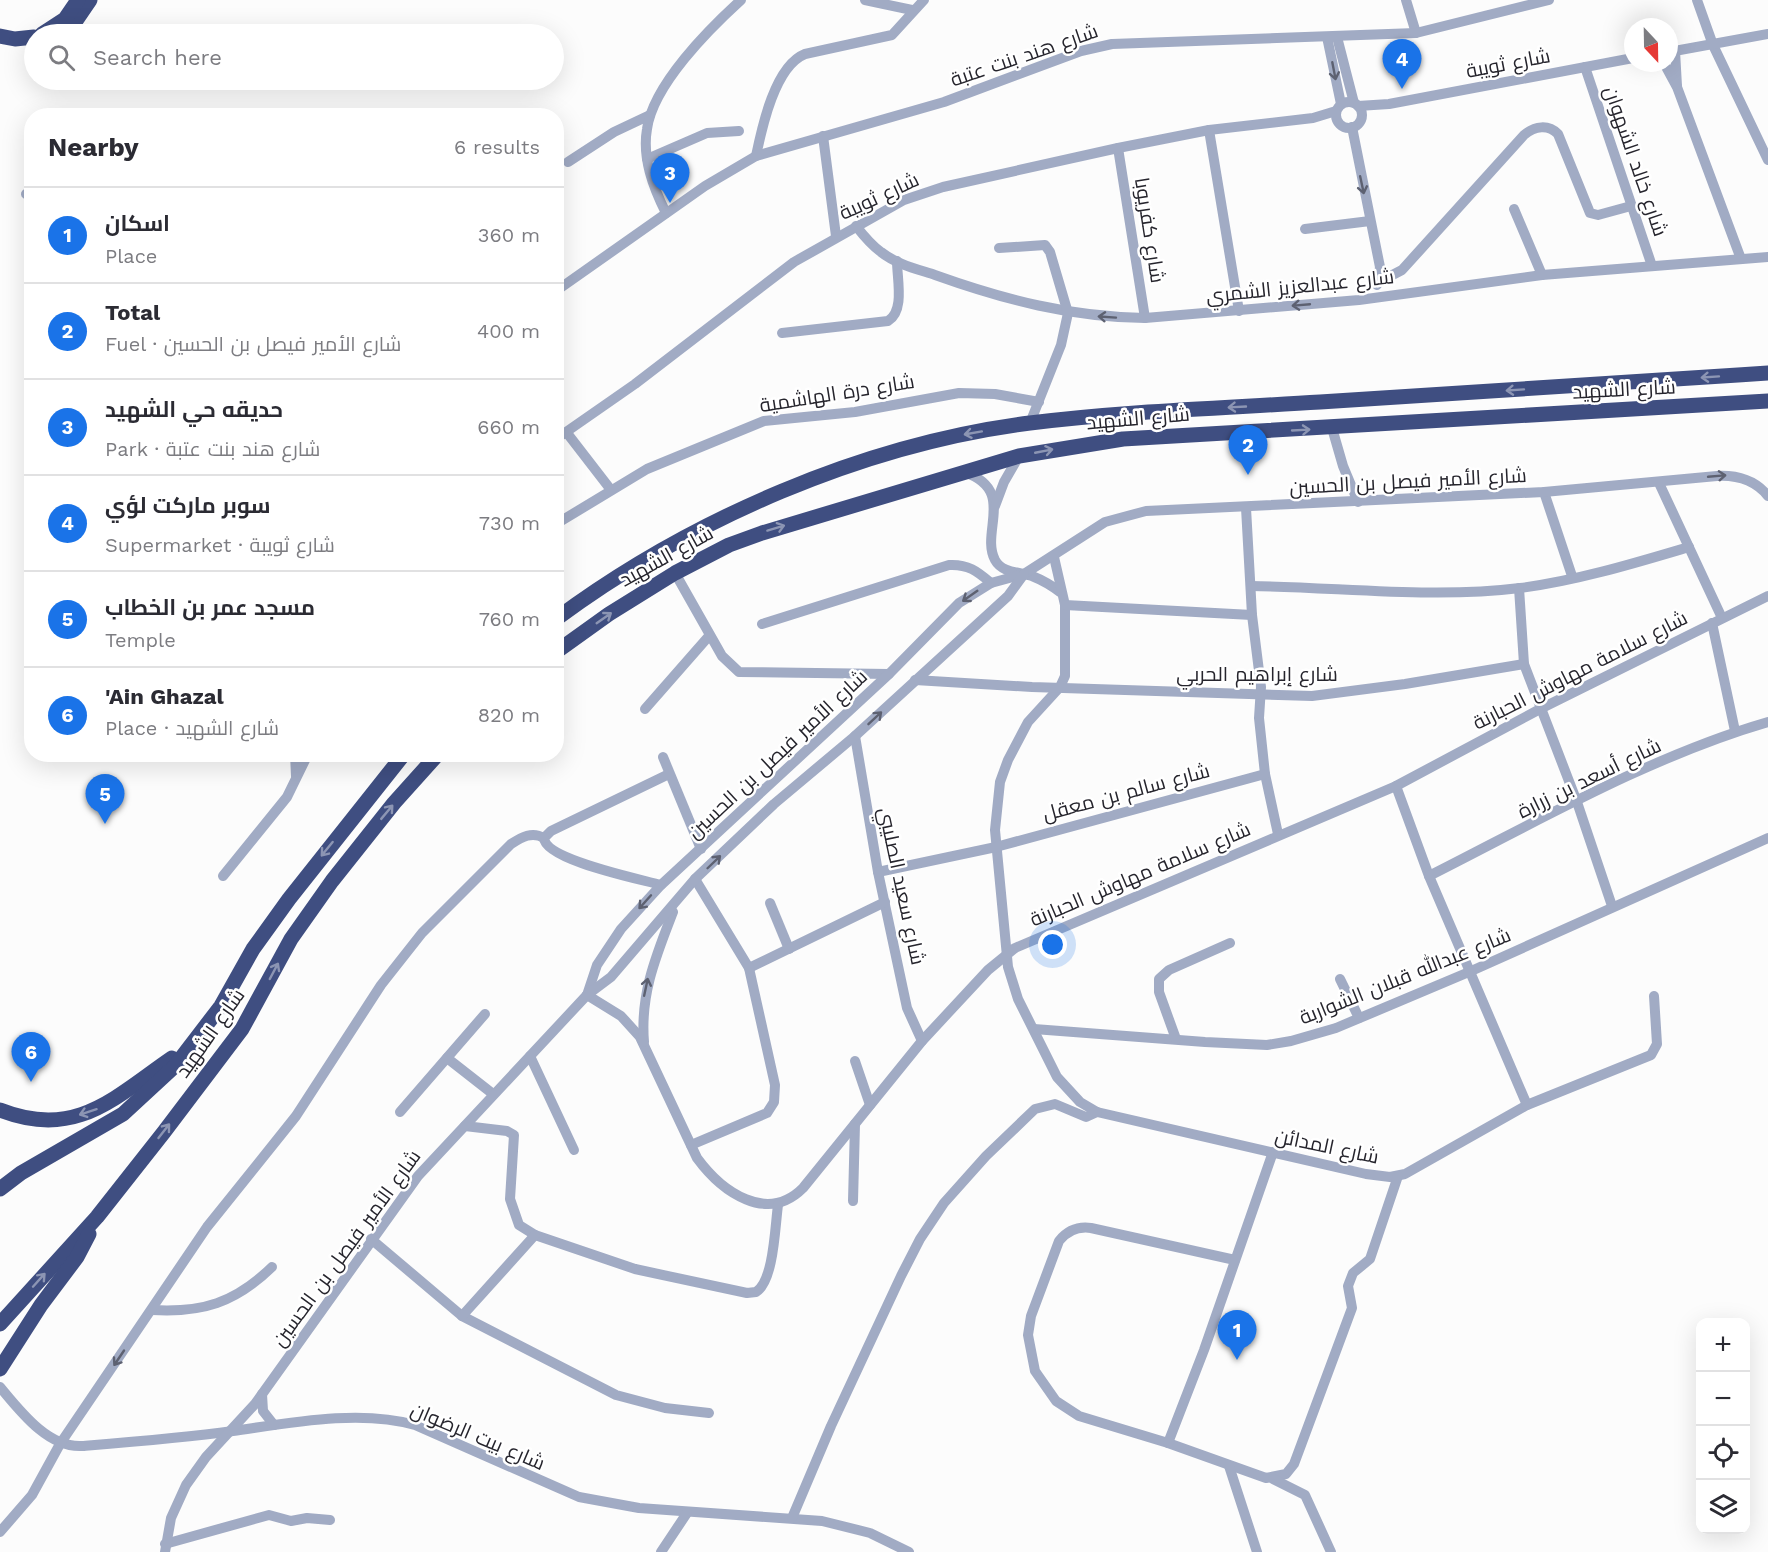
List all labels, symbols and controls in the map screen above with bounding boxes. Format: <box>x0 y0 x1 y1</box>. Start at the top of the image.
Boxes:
north arrow <box>1624 18 1678 72</box>
street label: شارع هند بنت عتبة <box>947 19 1102 93</box>
search box <box>24 24 564 90</box>
pin: 4 <box>1382 40 1422 89</box>
icon: search <box>45 41 78 74</box>
street label: شارع ثويبة <box>1464 43 1553 85</box>
text: Search here <box>93 45 222 70</box>
one-way arrow <box>1329 60 1340 80</box>
street label: شارع خالد الشهوان <box>1597 83 1673 240</box>
text: Nearby <box>48 132 139 162</box>
text: 6 results <box>454 135 540 159</box>
pin: 3 <box>650 154 690 203</box>
street label: شارع ثويبة <box>835 167 924 227</box>
one-way arrow <box>1357 174 1368 194</box>
street label: شارع كفريوبا <box>1128 175 1170 285</box>
text: اسكان <box>105 211 170 236</box>
text: 1 <box>63 223 72 247</box>
text: 360 m <box>478 223 540 247</box>
text: Place <box>105 244 157 268</box>
street label: شارع عبدالعزيز الشمري <box>1205 264 1396 312</box>
text: Total <box>105 300 160 325</box>
one-way arrow <box>1292 300 1312 311</box>
one-way arrow <box>1097 311 1117 322</box>
text: 2 <box>62 319 73 343</box>
text: 400 m <box>477 319 540 343</box>
text: Fuel · شارع الأمير فيصل بن الحسين <box>105 332 401 356</box>
street label: شارع درة الهاشمية <box>758 369 916 419</box>
one-way arrow <box>1700 372 1720 383</box>
street label: شارع الشهيد <box>1572 374 1676 406</box>
one-way arrow <box>1506 384 1526 395</box>
text: حديقه حي الشهيد <box>105 397 283 422</box>
one-way arrow <box>1227 401 1247 412</box>
street label: شارع الشهيد <box>1085 402 1191 436</box>
text: 3 <box>62 415 73 439</box>
text: 660 m <box>477 415 540 439</box>
one-way arrow <box>1290 424 1310 435</box>
pin: 2 <box>1228 426 1268 475</box>
one-way arrow <box>963 428 983 439</box>
text: Park · شارع هند بنت عتبة <box>105 437 320 461</box>
one-way arrow <box>1034 445 1053 456</box>
street label: شارع الأمير فيصل بن الحسين <box>1289 463 1527 501</box>
one-way arrow <box>1706 470 1726 481</box>
text: سوبر ماركت لؤي <box>105 493 271 518</box>
text: 4 <box>61 511 74 535</box>
text: 730 m <box>479 511 540 535</box>
street label: شارع الشهيد <box>615 520 718 593</box>
one-way arrow <box>766 522 785 533</box>
text: Supermarket · شارع ثويبة <box>105 533 335 557</box>
one-way arrow <box>963 590 979 602</box>
text: مسجد عمر بن الخطاب <box>105 595 315 620</box>
street label: شارع سلامة مهاوش الحبارنة <box>1469 605 1692 736</box>
text: 5 <box>62 607 73 631</box>
text: 760 m <box>479 607 540 631</box>
one-way arrow <box>595 612 611 624</box>
text: Temple <box>105 628 176 652</box>
street label: شارع إبراهيم الحربي <box>1176 662 1338 690</box>
street label: شارع الأمير فيصل بن الحسين <box>682 664 873 845</box>
text: 'Ain Ghazal <box>105 684 224 709</box>
text: 6 <box>61 703 74 727</box>
text: 820 m <box>478 703 540 727</box>
one-way arrow <box>867 711 882 725</box>
text: Place · شارع الشهيد <box>105 716 279 740</box>
street label: شارع أسعد بن زرارة <box>1513 733 1666 825</box>
street label: شارع سالم بن معقل <box>1040 758 1213 828</box>
pin: 5 <box>86 774 124 824</box>
one-way arrow <box>380 804 393 820</box>
street label: شارع سعيد الصليبي <box>870 805 930 968</box>
street label: شارع سلامة مهاوش الحبارنة <box>1026 817 1255 933</box>
one-way arrow <box>321 841 334 857</box>
one-way arrow <box>706 855 721 869</box>
one-way arrow <box>638 894 652 909</box>
street label: شارع عبدالله قبلان الشواربة <box>1295 922 1515 1031</box>
your location <box>1038 930 1067 959</box>
one-way arrow <box>269 962 280 980</box>
one-way arrow <box>641 977 652 997</box>
street label: شارع الشهيد <box>171 984 251 1083</box>
pin: 6 <box>12 1032 51 1082</box>
one-way arrow <box>79 1107 98 1118</box>
one-way arrow <box>158 1123 171 1139</box>
street label: شارع المدائن <box>1273 1123 1381 1171</box>
street label: شارع الأمير فيصل بن الحسين <box>267 1145 427 1352</box>
one-way arrow <box>32 1273 46 1288</box>
pin: 1 <box>1218 1310 1256 1360</box>
map controls <box>1696 1318 1750 1534</box>
button: + <box>1696 1318 1750 1372</box>
one-way arrow <box>113 1349 125 1366</box>
button: − <box>1696 1372 1750 1426</box>
street label: شارع بيت الرضوان <box>406 1397 549 1477</box>
button: locate <box>1696 1426 1750 1480</box>
button: layers <box>1696 1480 1750 1534</box>

